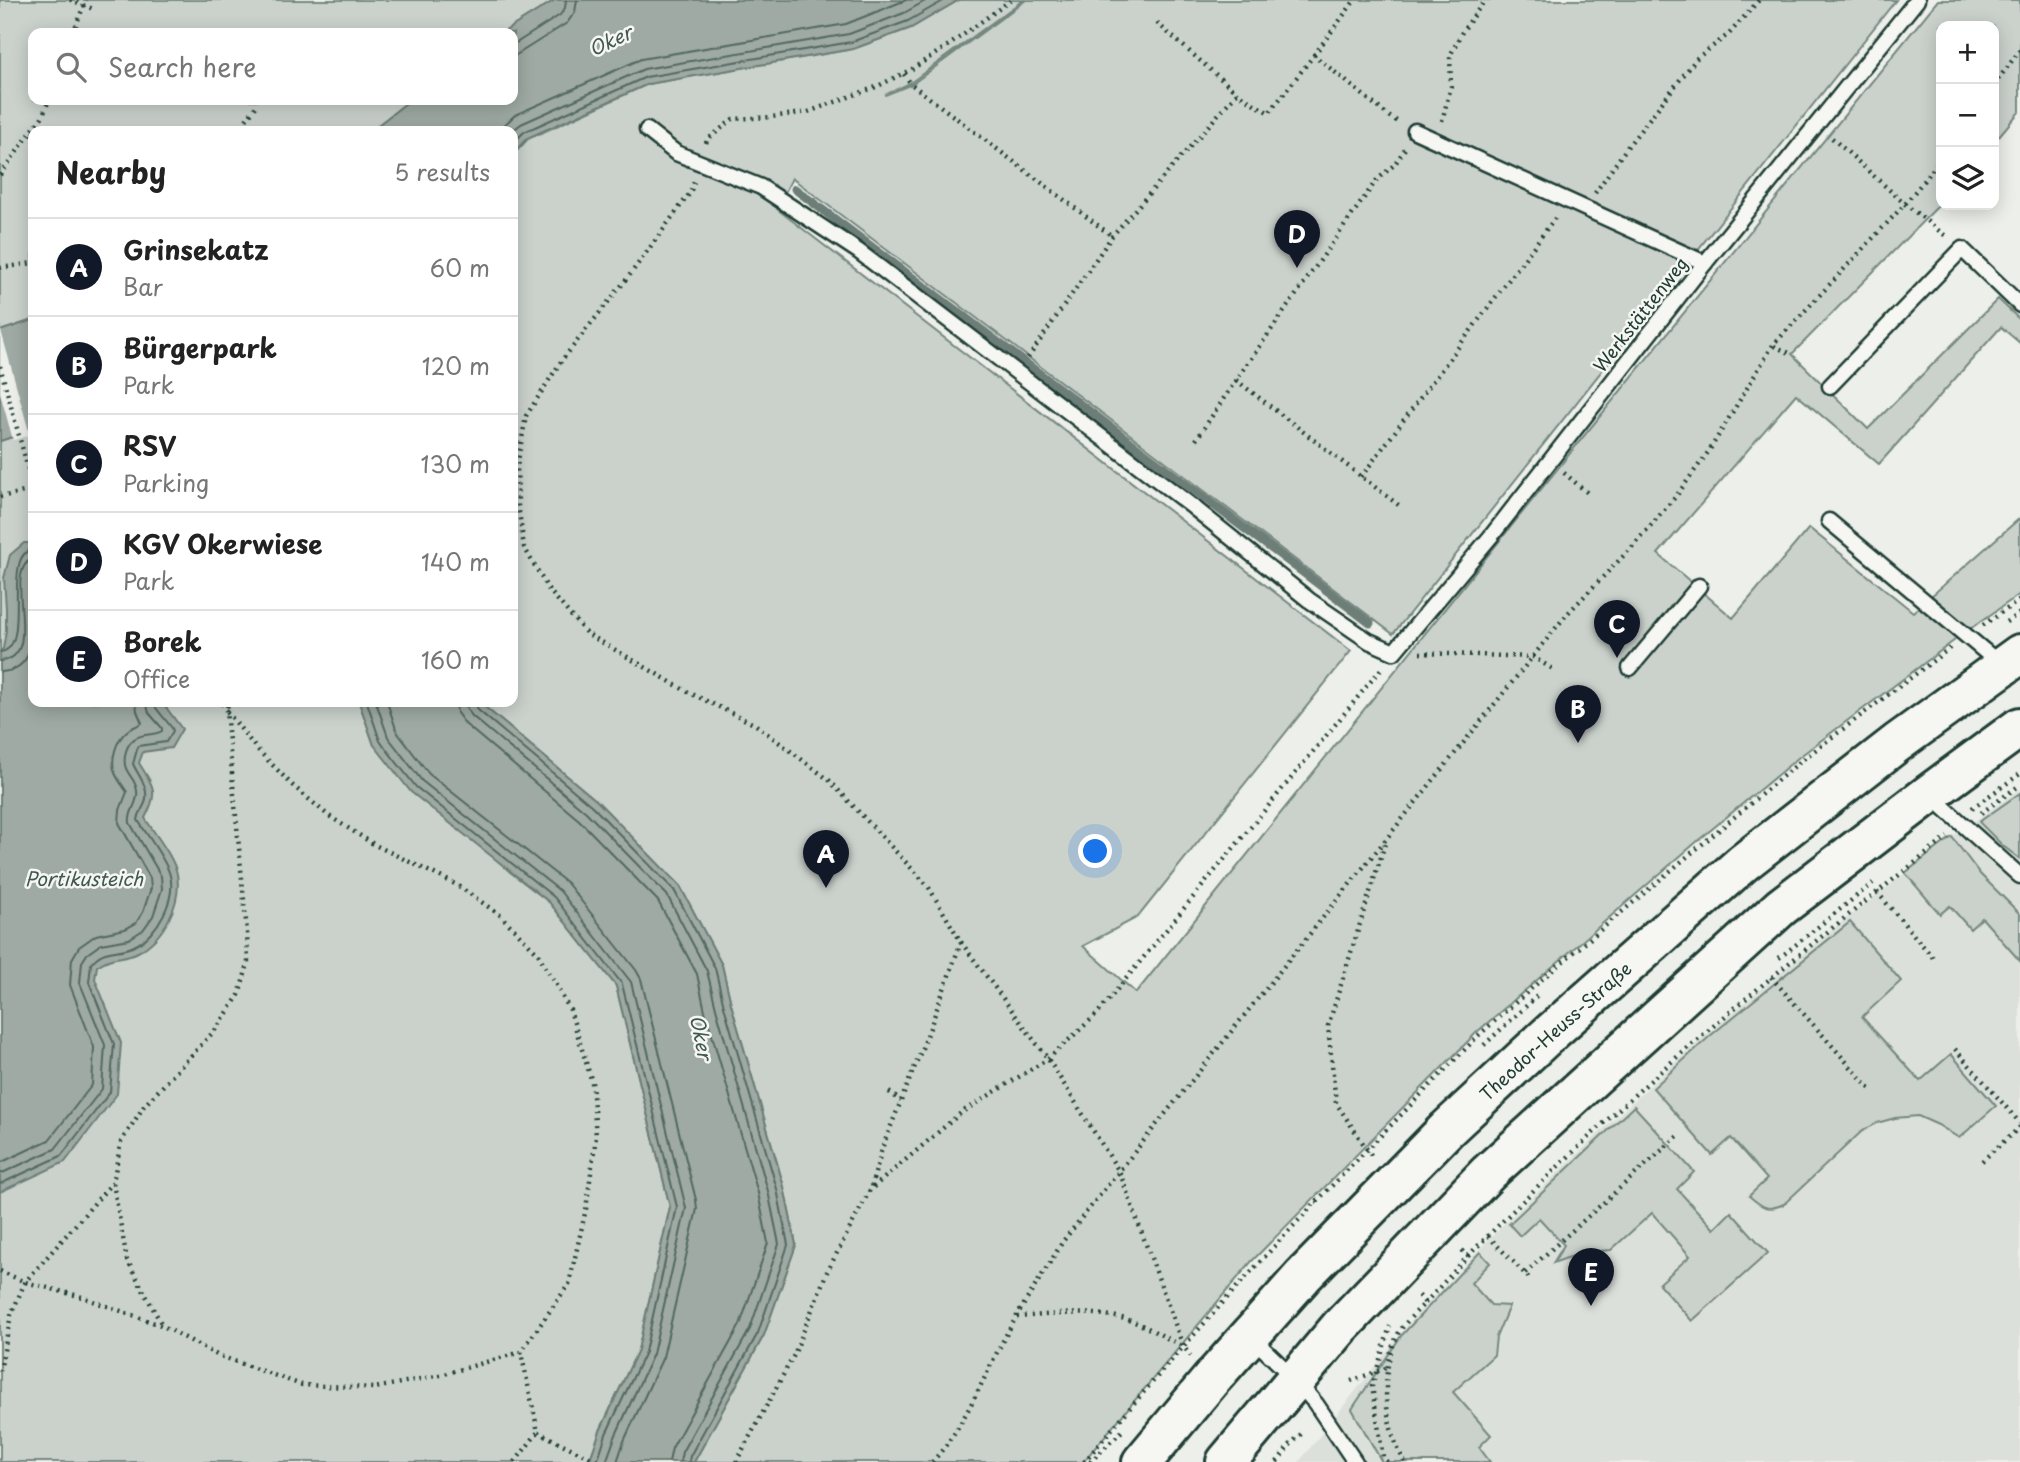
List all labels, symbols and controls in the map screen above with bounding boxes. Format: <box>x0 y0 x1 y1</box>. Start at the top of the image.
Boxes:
water label: Oker <box>584 16 639 62</box>
map controls <box>1936 21 1999 210</box>
button: + <box>1936 21 1999 84</box>
search box <box>28 28 518 105</box>
text: Search here <box>108 47 257 86</box>
icon: search <box>52 48 90 86</box>
button: − <box>1936 84 1999 147</box>
button: layers <box>1936 147 1999 210</box>
text: Nearby <box>56 149 166 194</box>
text: 5 results <box>394 154 490 189</box>
pin: D <box>1274 210 1320 268</box>
text: Grinsekatz <box>123 230 269 269</box>
text: A <box>70 250 88 285</box>
text: 60 m <box>430 250 490 285</box>
street label: Werkstättenweg <box>1586 251 1694 377</box>
text: Bar <box>123 269 163 304</box>
text: Bürgerpark <box>123 328 277 367</box>
text: B <box>71 348 87 383</box>
text: 120 m <box>422 348 490 383</box>
text: Park <box>123 367 174 402</box>
text: RSV <box>123 426 176 465</box>
text: C <box>70 446 88 481</box>
text: 130 m <box>420 446 490 481</box>
text: Parking <box>123 465 209 500</box>
text: KGV Okerwiese <box>123 524 323 563</box>
text: D <box>70 544 88 579</box>
text: 140 m <box>421 544 490 579</box>
text: Park <box>123 563 174 598</box>
pin: C <box>1594 600 1640 658</box>
text: Borek <box>123 622 202 661</box>
text: E <box>72 642 86 677</box>
text: 160 m <box>421 642 490 677</box>
text: Office <box>123 661 190 696</box>
pin: B <box>1555 685 1601 743</box>
pin: A <box>803 830 849 888</box>
your location <box>1078 834 1112 868</box>
water label: Portikusteich <box>25 864 144 892</box>
street label: Theodor-Heuss-Straße <box>1473 954 1637 1106</box>
water label: Oker <box>684 1012 721 1065</box>
pin: E <box>1568 1248 1614 1306</box>

